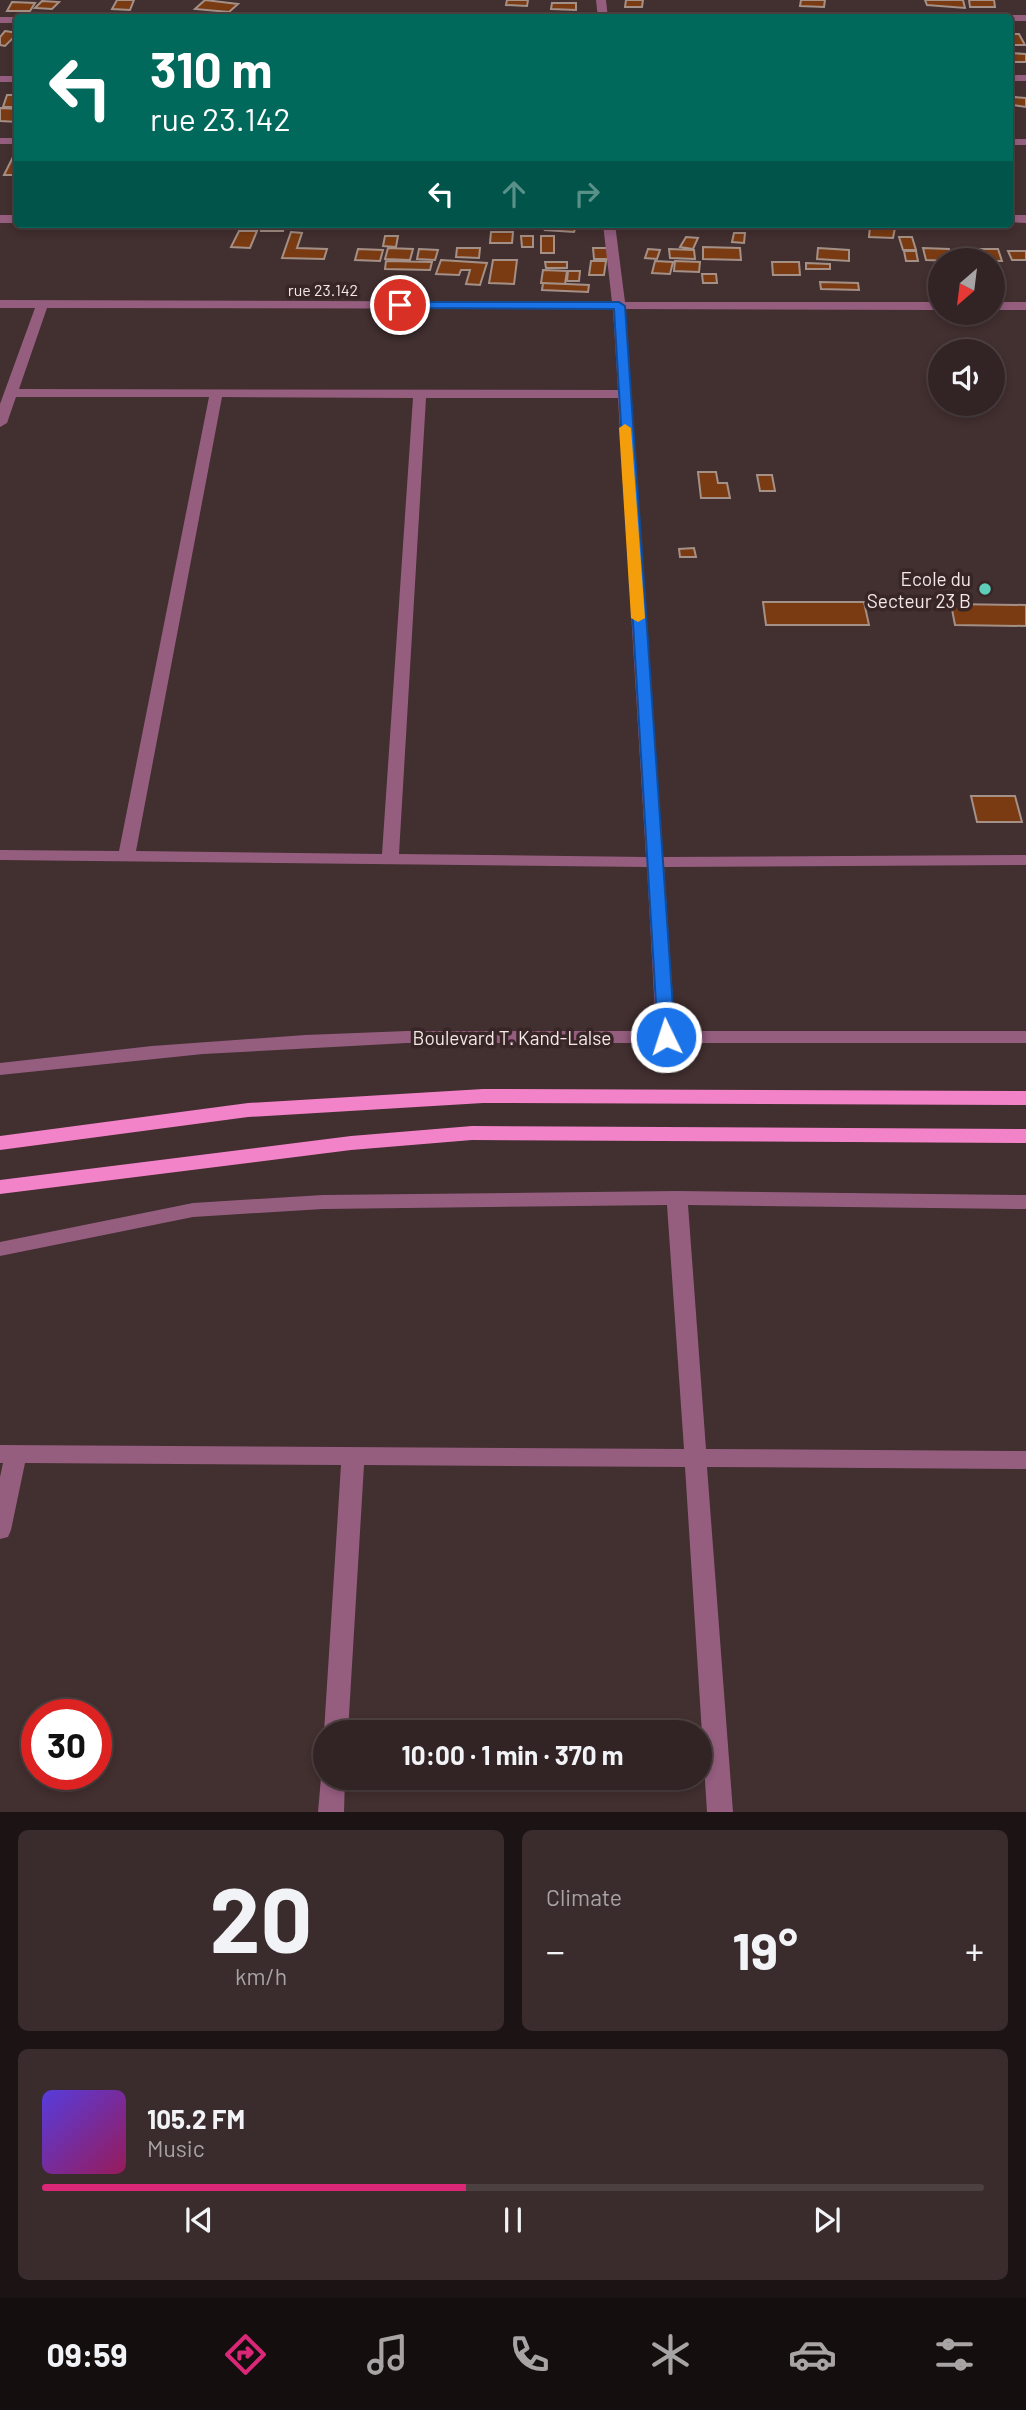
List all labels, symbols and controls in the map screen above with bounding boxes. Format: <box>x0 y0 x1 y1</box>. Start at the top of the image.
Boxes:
text: 310 m <box>150 39 272 98</box>
icon: left <box>35 42 126 133</box>
text: rue 23.142 <box>150 99 291 137</box>
icon: left <box>422 175 460 213</box>
icon: ahead <box>495 175 533 213</box>
icon: right <box>568 175 606 213</box>
north arrow <box>928 248 1004 326</box>
map controls <box>928 248 1005 416</box>
pin <box>370 275 430 335</box>
street label: rue 23.142 <box>288 280 358 299</box>
icon: arrive <box>381 286 419 324</box>
button: sound <box>928 339 1005 416</box>
place label: Ecole du Secteur 23 B <box>867 567 971 612</box>
marker: Ecole du Secteur 23 B <box>977 581 993 597</box>
position arrow <box>629 1000 703 1074</box>
street label: Boulevard T. Kand-Lalse <box>413 1026 611 1049</box>
speed limit sign: 30 <box>21 1699 112 1790</box>
text: 10:00 · 1 min · 370 m <box>402 1739 623 1770</box>
text: 20 <box>210 1862 312 1971</box>
text: Climate <box>546 1883 622 1911</box>
text: 19° <box>732 1918 798 1980</box>
text: − <box>546 1927 565 1973</box>
text: + <box>965 1927 984 1973</box>
text: km/h <box>235 1962 287 1990</box>
text: 105.2 FM <box>147 2103 245 2134</box>
text: Music <box>147 2134 205 2162</box>
icon: previous <box>180 2201 218 2239</box>
icon: pause <box>494 2201 532 2239</box>
icon: next <box>808 2201 846 2239</box>
icon: directions <box>221 2330 270 2379</box>
icon: music <box>363 2330 412 2379</box>
icon: phone <box>505 2330 554 2379</box>
icon: climate <box>646 2330 695 2379</box>
icon: car <box>788 2330 837 2379</box>
icon: filters <box>930 2330 979 2379</box>
text: 09:59 <box>46 2335 128 2373</box>

